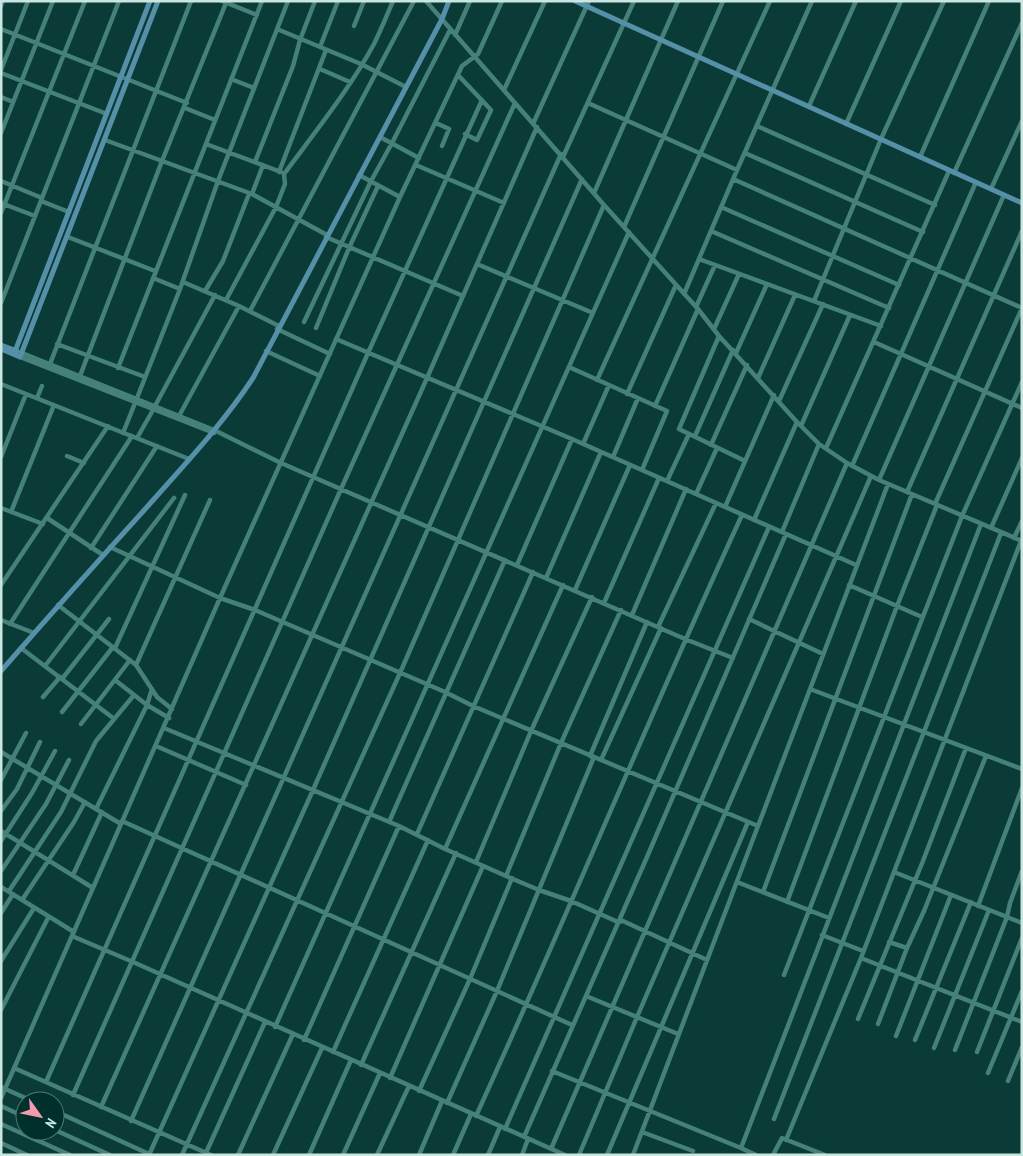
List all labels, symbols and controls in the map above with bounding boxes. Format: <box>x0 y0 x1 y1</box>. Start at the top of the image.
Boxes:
north arrow <box>15 1091 65 1141</box>
text: N <box>41 1115 61 1131</box>

